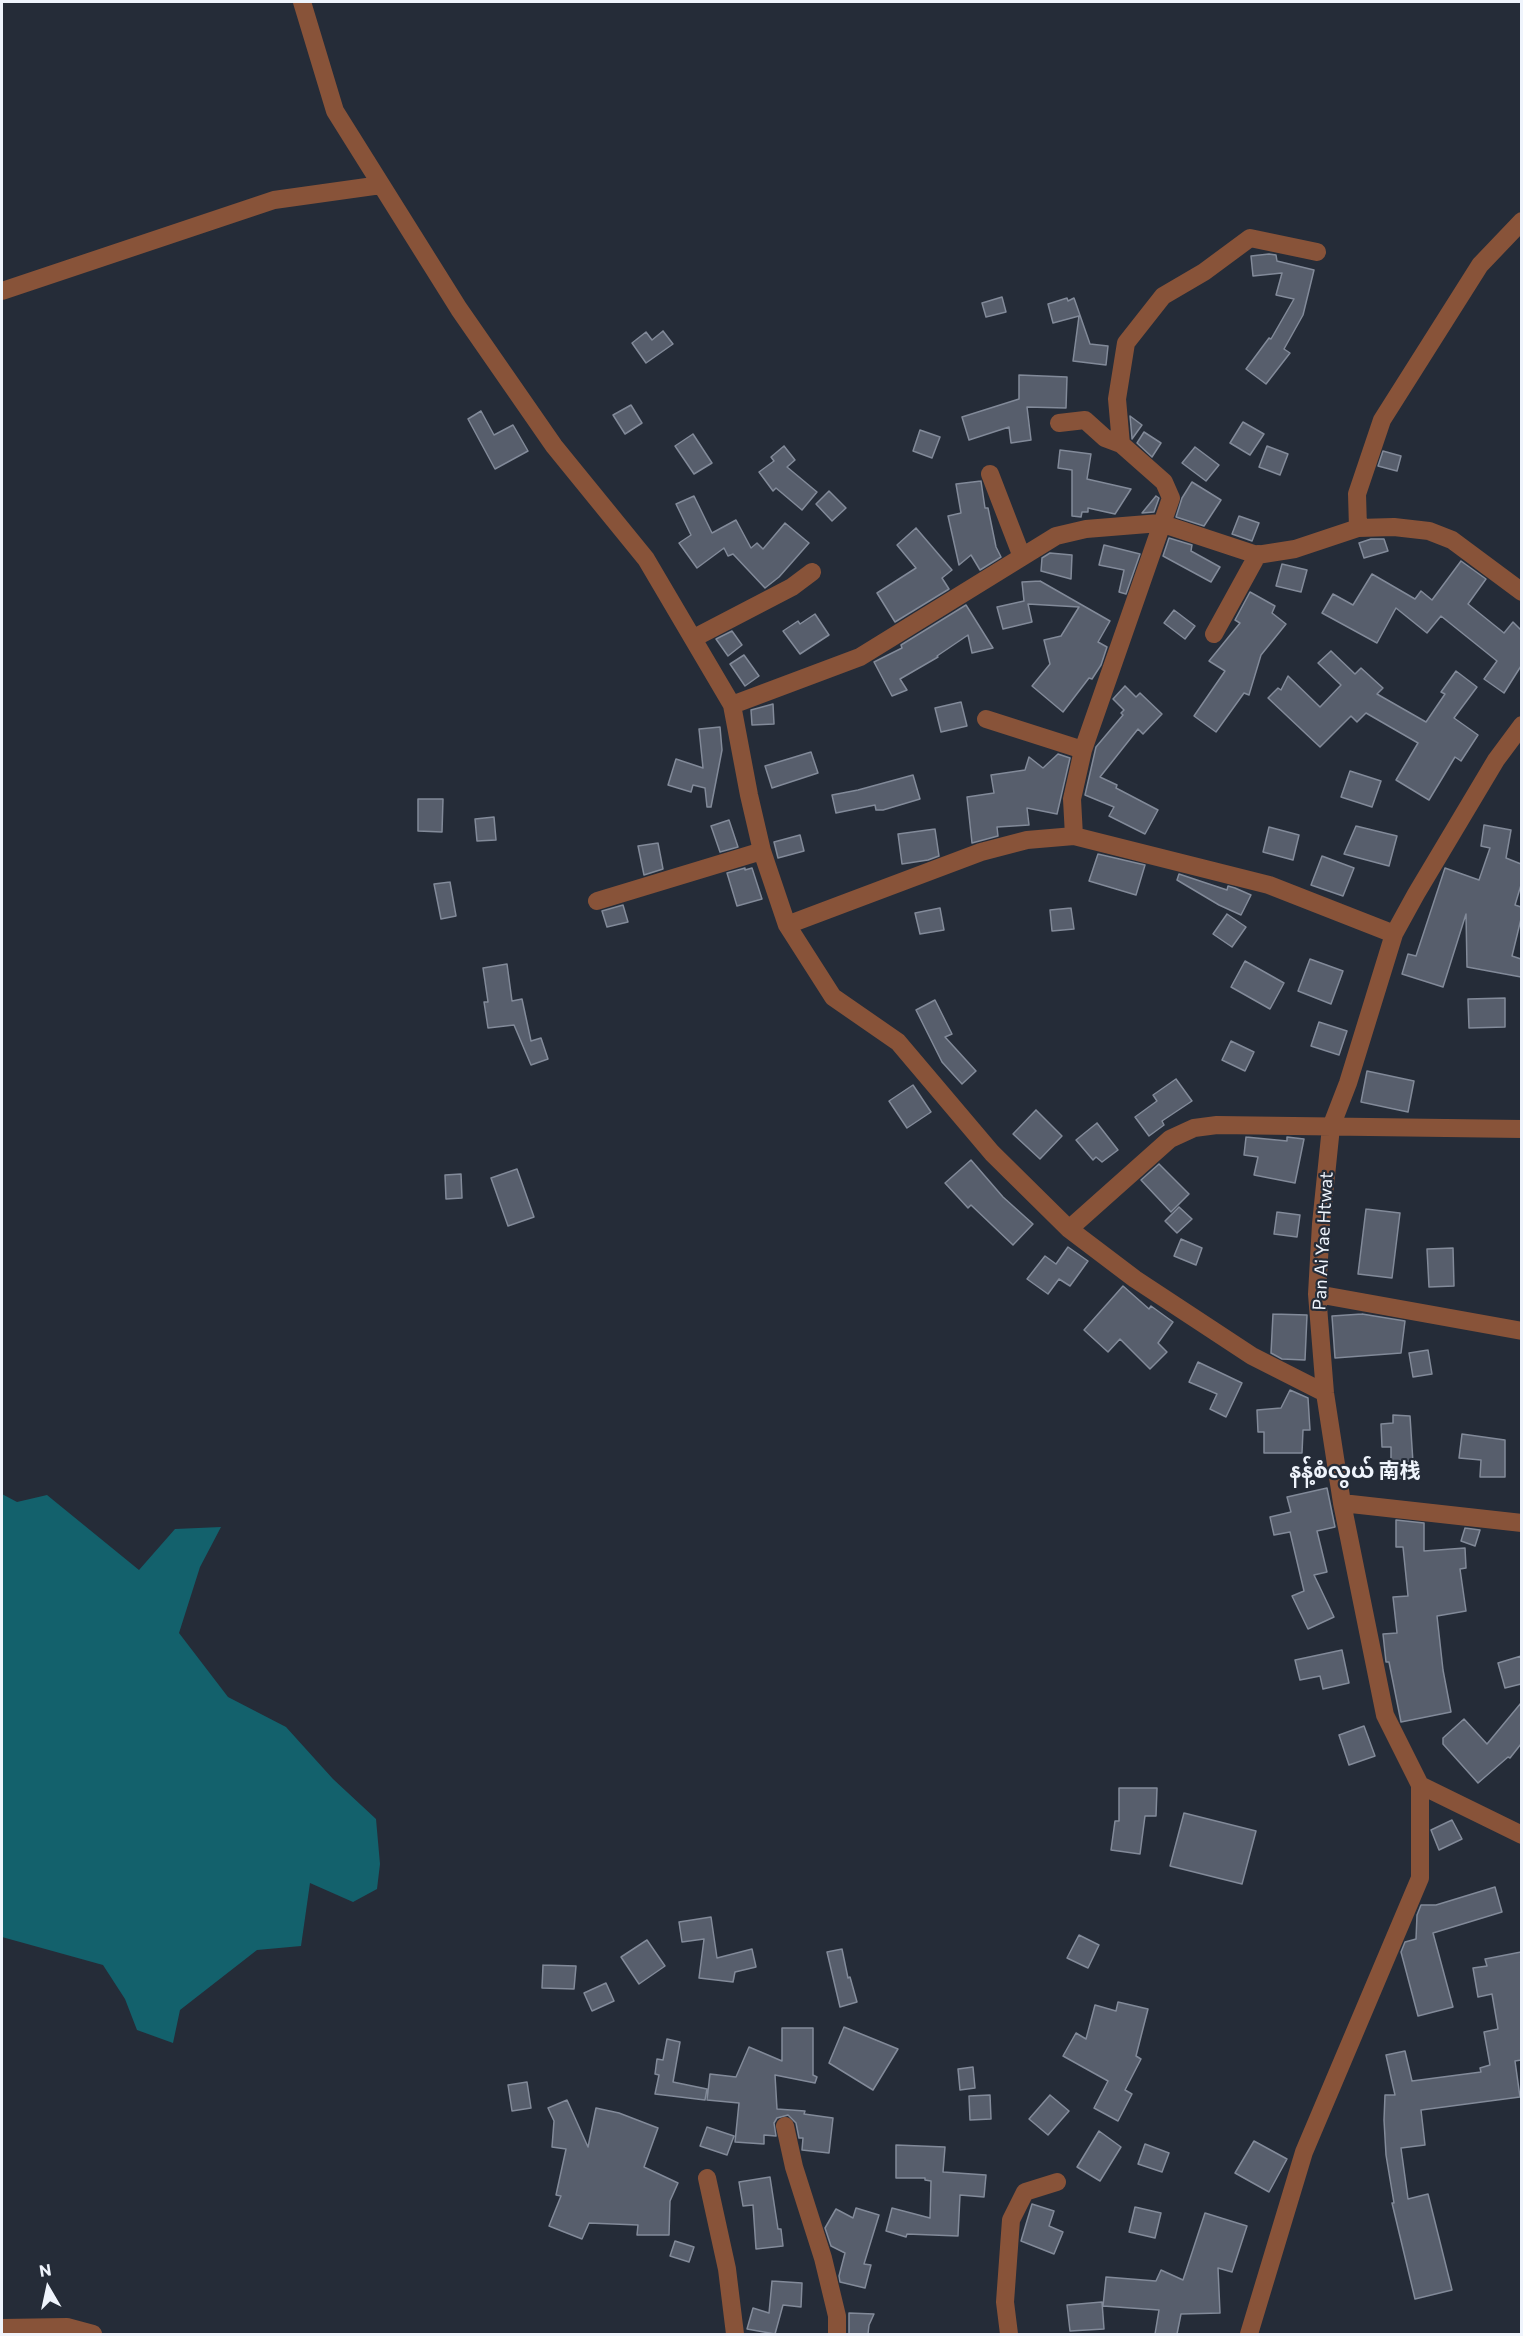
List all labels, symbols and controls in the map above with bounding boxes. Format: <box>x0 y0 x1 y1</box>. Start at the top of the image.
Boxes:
street label: Pan Ai Yae Htwat <box>1309 1171 1337 1311</box>
district label: နန့်စံလွယ် 南栈 <box>1290 1458 1420 1484</box>
north arrow <box>18 2258 78 2318</box>
text: N <box>38 2259 53 2280</box>

